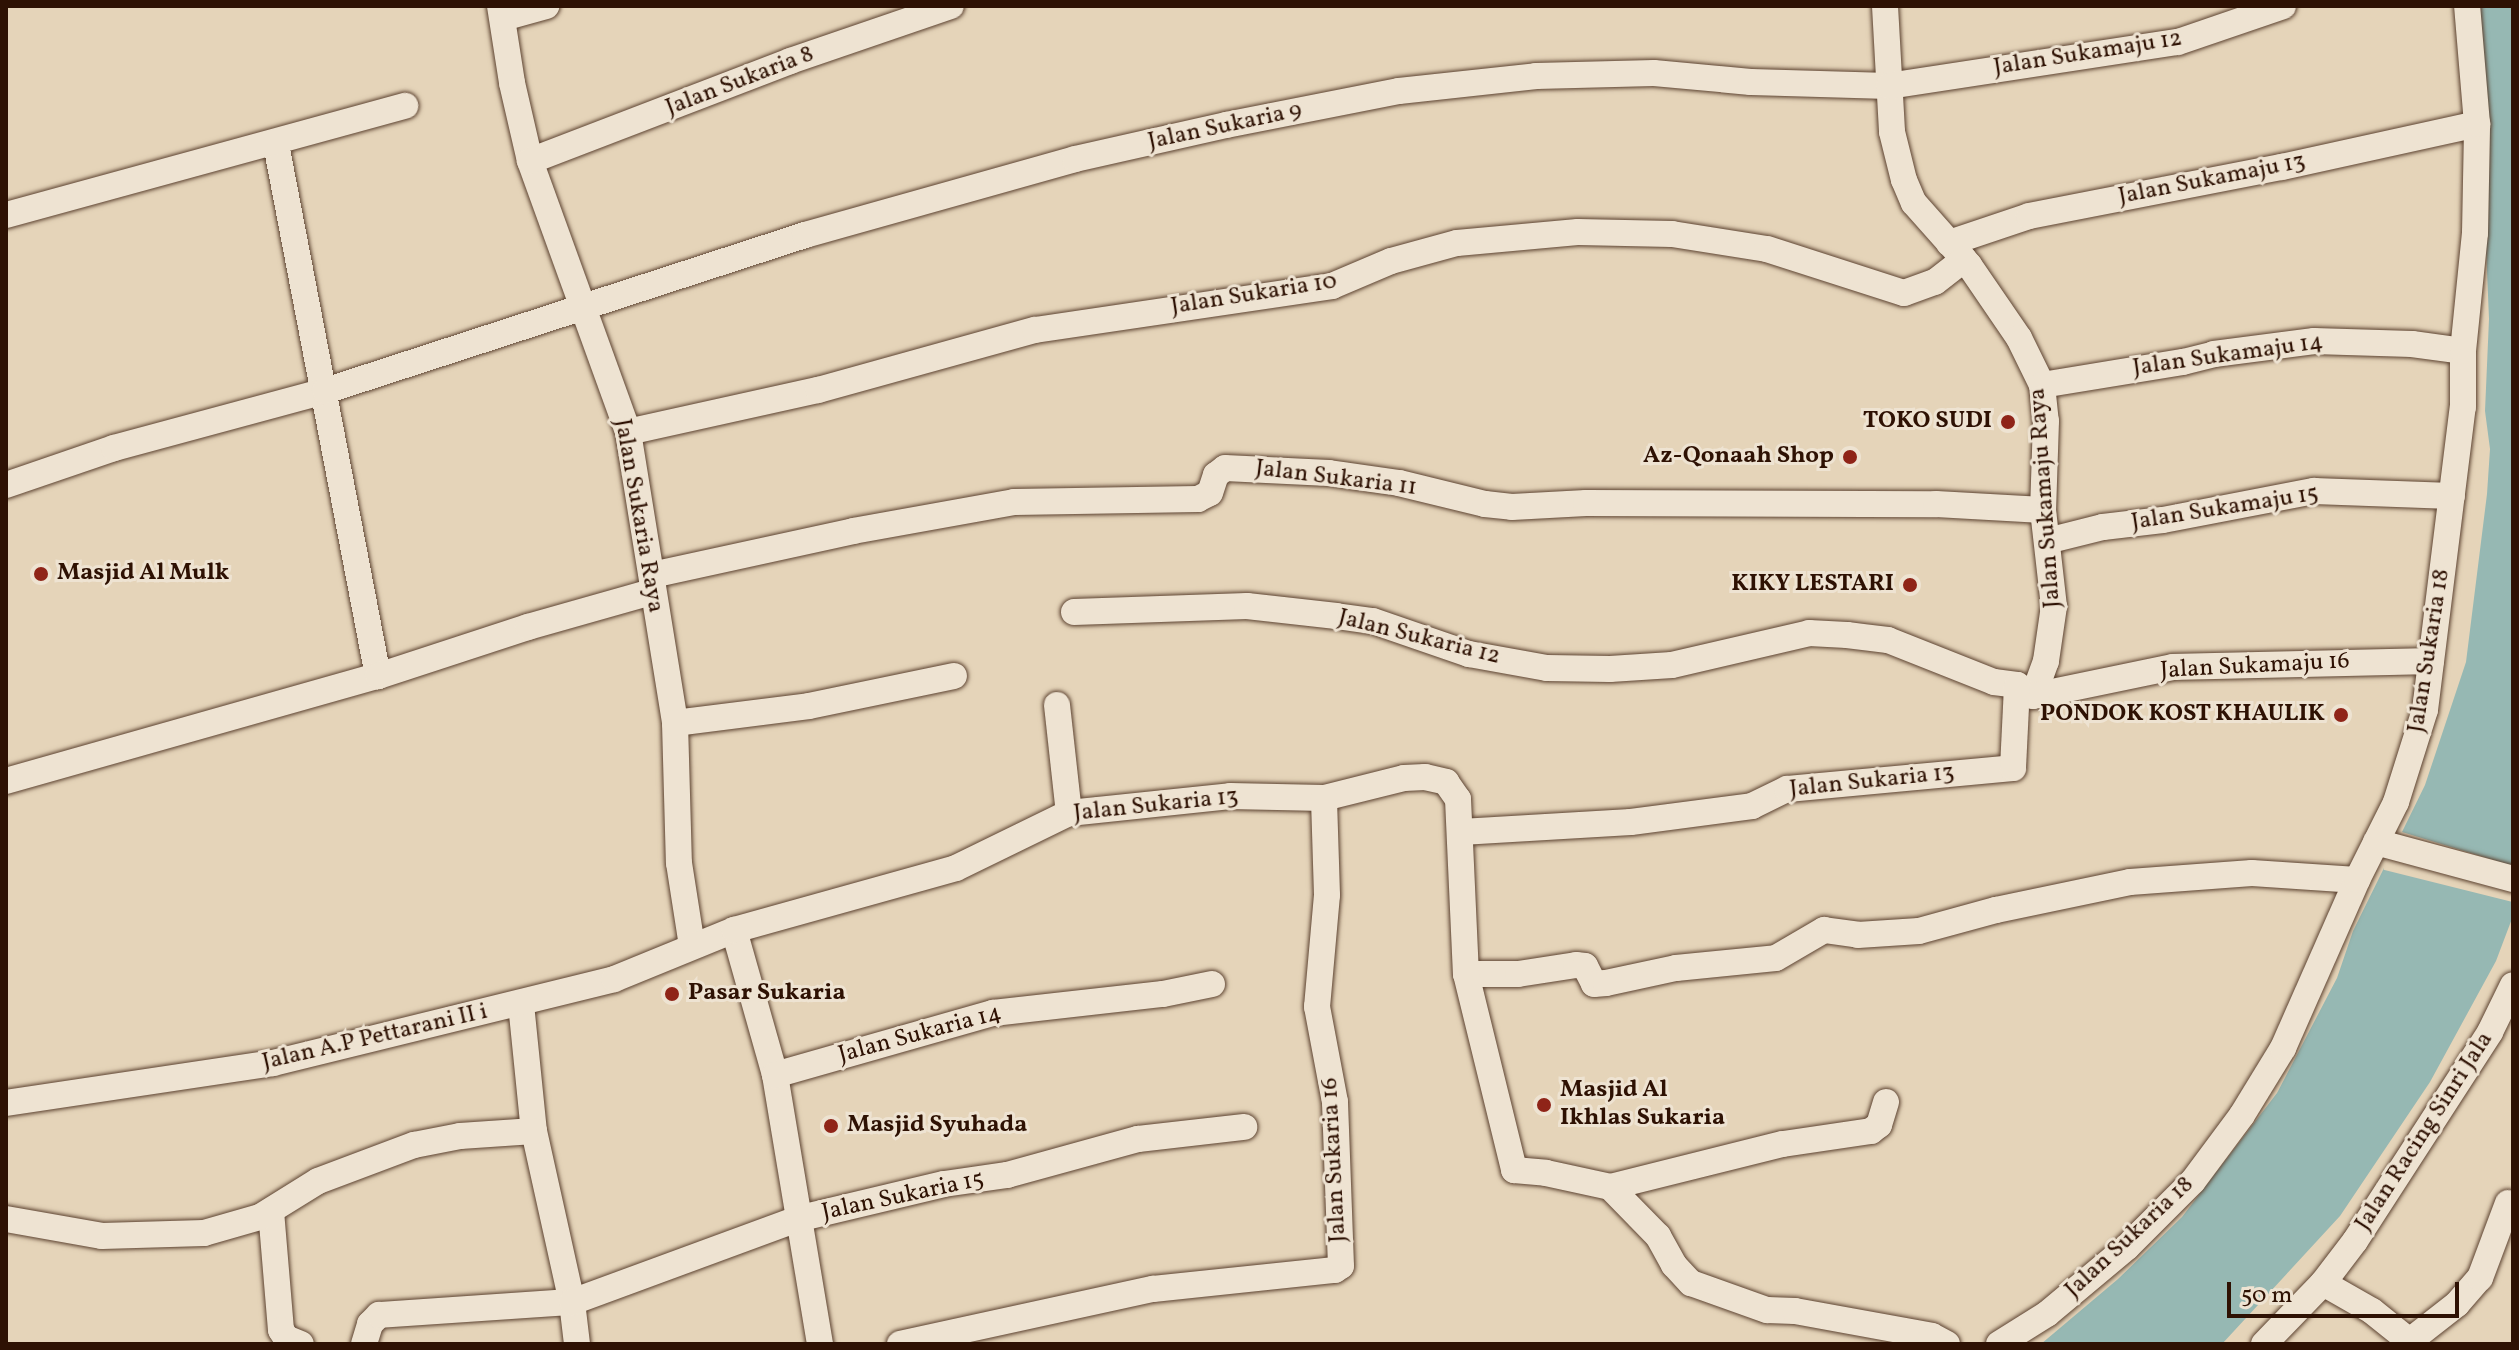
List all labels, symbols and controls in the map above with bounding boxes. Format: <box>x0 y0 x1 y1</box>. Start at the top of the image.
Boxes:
street label: Jalan Sukamaju 12 <box>1992 25 2184 83</box>
street label: Jalan Sukaria 8 <box>662 41 818 123</box>
street label: Jalan Sukaria 9 <box>1146 97 1304 157</box>
street label: Jalan Sukamaju 13 <box>2116 148 2308 212</box>
street label: Jalan Sukaria 10 <box>1169 268 1339 322</box>
street label: Jalan Sukamaju 14 <box>2131 328 2325 384</box>
street label: Jalan Sukamaju Raya <box>2024 387 2068 609</box>
place label: TOKO SUDI <box>1863 408 1992 436</box>
marker: TOKO SUDI <box>1999 413 2017 431</box>
street label: Jalan Sukaria Raya <box>607 417 669 615</box>
place label: Az-Qonaah Shop <box>1643 443 1834 471</box>
marker: Az-Qonaah Shop <box>1841 448 1859 466</box>
street label: Jalan Sukaria 11 <box>1254 455 1418 503</box>
street label: Jalan Sukamaju 15 <box>2129 480 2321 538</box>
place label: Masjid Al Mulk <box>57 560 229 588</box>
marker: Masjid Al Mulk <box>32 565 50 583</box>
street label: Jalan Sukaria 18 <box>2403 567 2457 735</box>
place label: KIKY LESTARI <box>1731 571 1894 599</box>
marker: KIKY LESTARI <box>1901 576 1919 594</box>
street label: Jalan Sukaria 12 <box>1335 604 1503 672</box>
street label: Jalan Sukamaju 16 <box>2160 648 2350 686</box>
place label: PONDOK KOST KHAULIK <box>2039 701 2325 729</box>
marker: PONDOK KOST KHAULIK <box>2332 706 2350 724</box>
street label: Jalan Sukaria 13 <box>1788 759 1956 805</box>
street label: Jalan Sukaria 13 <box>1072 783 1240 829</box>
place label: Pasar Sukaria <box>688 980 845 1008</box>
marker: Pasar Sukaria <box>663 985 681 1003</box>
street label: Jalan A.P Pettarani II i <box>260 998 490 1078</box>
street label: Jalan Sukaria 14 <box>835 999 1005 1071</box>
street label: Jalan Racing Sinri Jala <box>2350 1027 2500 1237</box>
street label: Jalan Sukaria 16 <box>1316 1077 1354 1243</box>
place label: Masjid Al Ikhlas Sukaria <box>1560 1077 1725 1133</box>
marker: Masjid Al Ikhlas Sukaria <box>1535 1096 1553 1114</box>
place label: Masjid Syuhada <box>847 1112 1027 1140</box>
marker: Masjid Syuhada <box>822 1117 840 1135</box>
street label: Jalan Sukaria 15 <box>819 1166 987 1228</box>
street label: Jalan Sukaria 18 <box>2060 1171 2200 1305</box>
scale bar <box>2231 1266 2463 1316</box>
text: 50 m <box>2241 1279 2293 1313</box>

